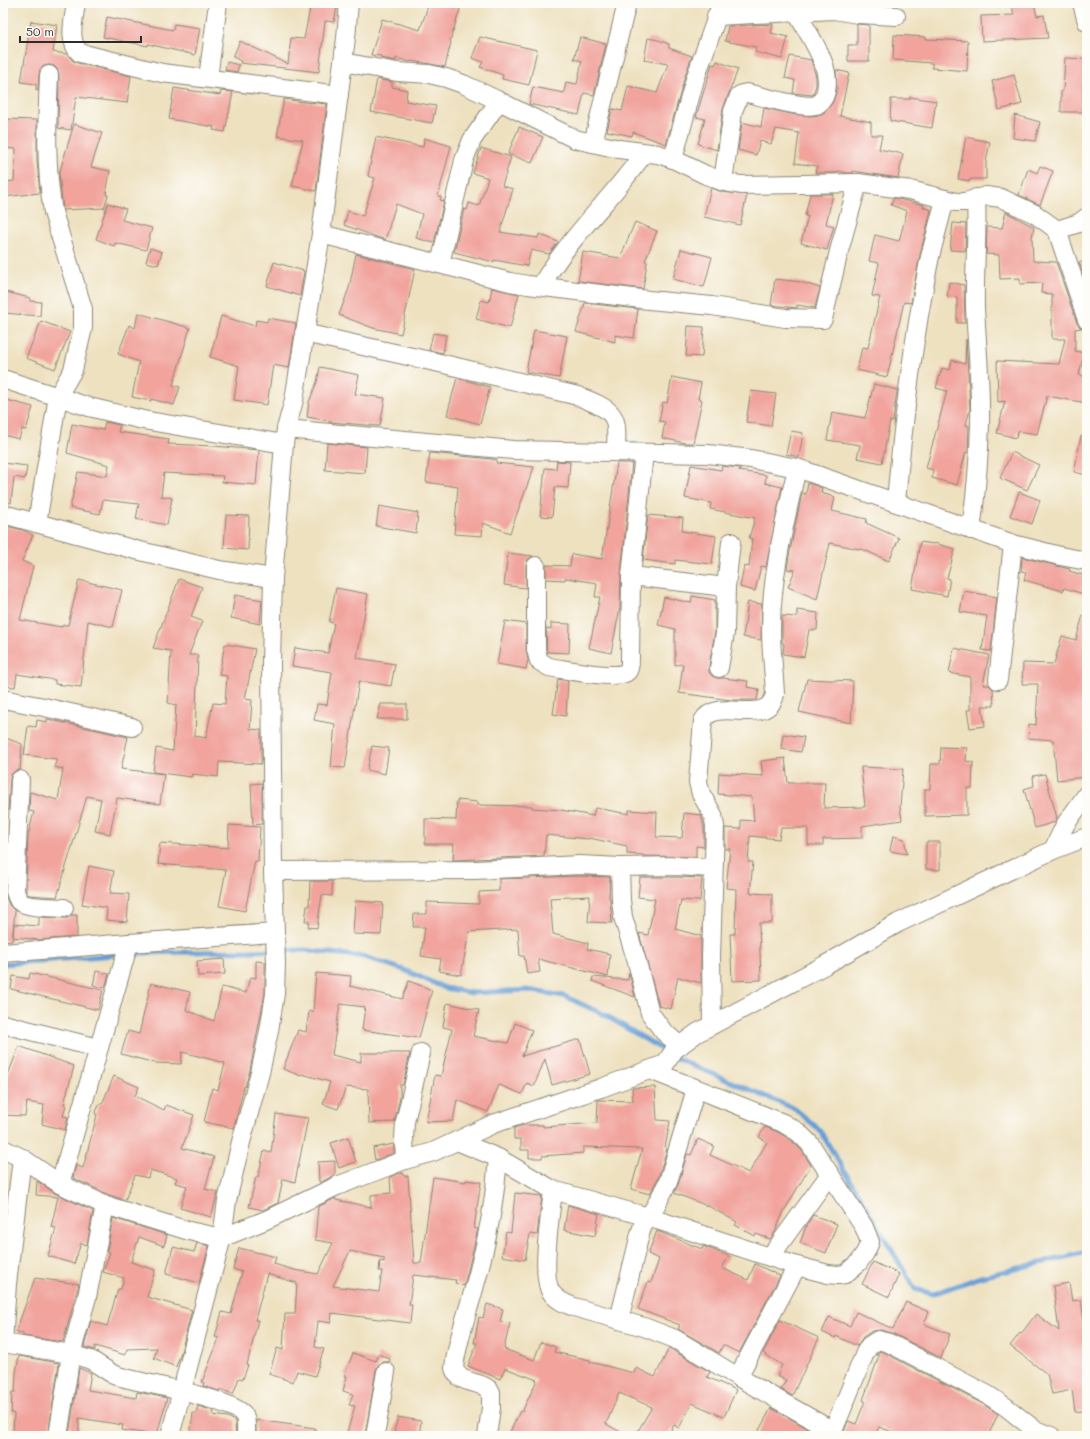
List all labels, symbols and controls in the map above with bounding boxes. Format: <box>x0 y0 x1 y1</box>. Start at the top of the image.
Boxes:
scale bar <box>20 18 141 44</box>
text: 50 m <box>26 23 54 39</box>

